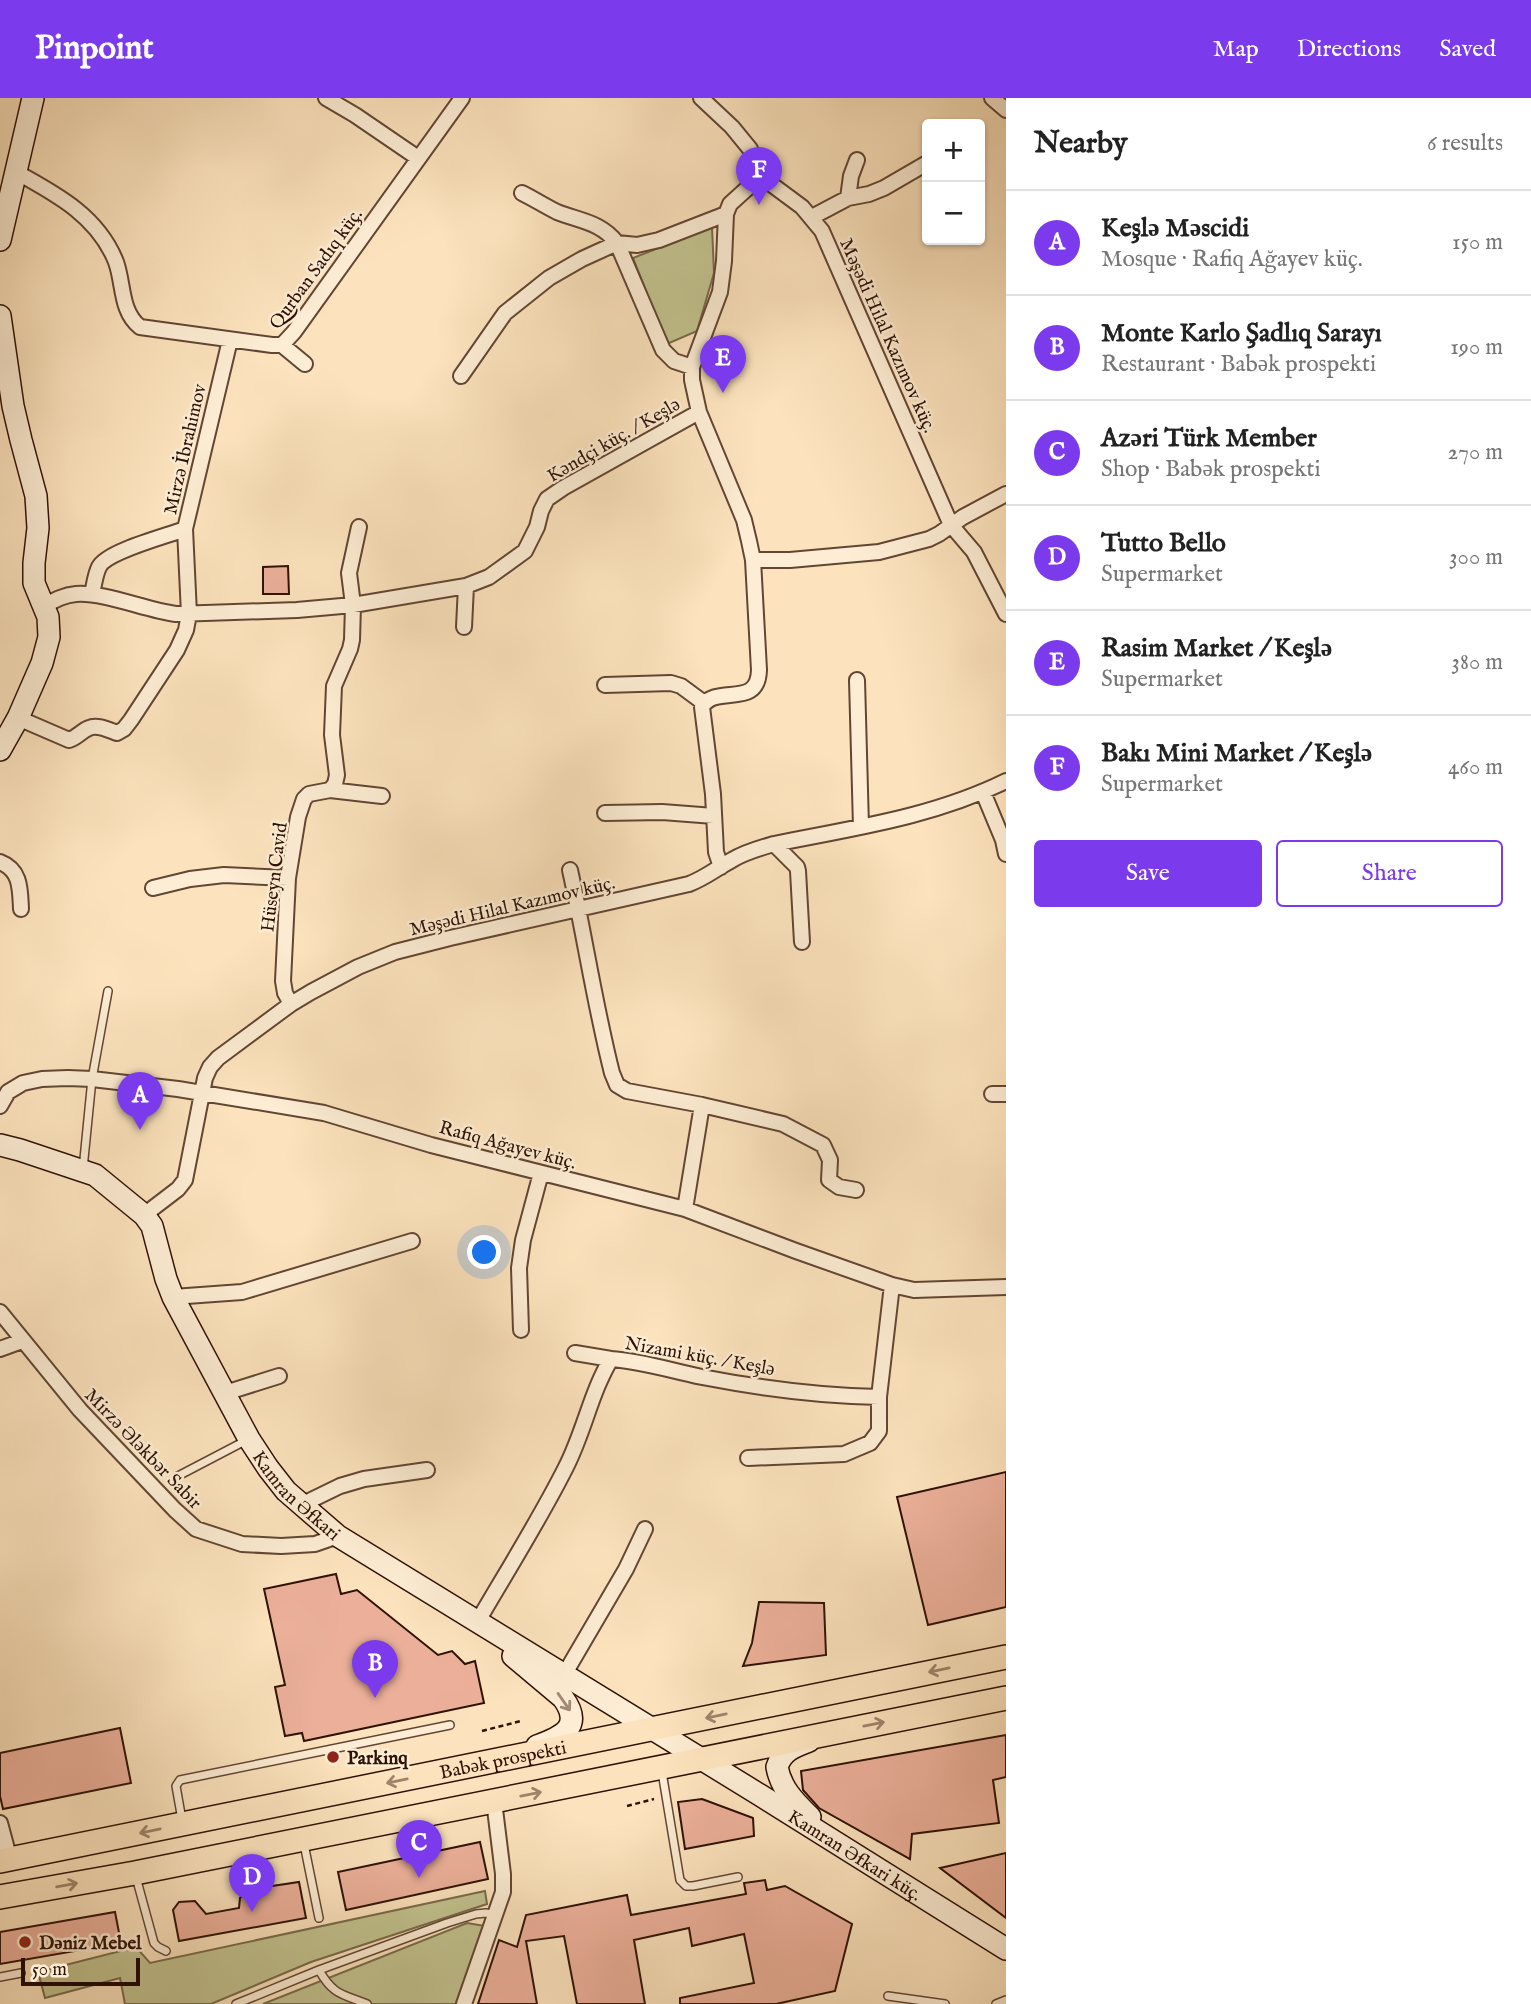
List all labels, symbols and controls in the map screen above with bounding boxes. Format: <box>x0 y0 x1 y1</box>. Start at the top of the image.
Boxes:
text: Pinpoint <box>35 28 154 70</box>
text: Map <box>1213 34 1259 65</box>
text: Directions <box>1297 34 1401 65</box>
text: Saved <box>1439 34 1496 65</box>
map controls <box>922 119 985 245</box>
button: + <box>922 119 985 182</box>
text: Nearby <box>1034 125 1127 163</box>
text: 6 results <box>1427 129 1503 158</box>
pin: F <box>736 147 782 205</box>
button: − <box>922 182 985 245</box>
street label: Qurban Sadıq küç. <box>265 204 369 335</box>
text: Keşlə Məscidi <box>1101 212 1249 245</box>
text: A <box>1049 228 1065 257</box>
text: 150 m <box>1452 228 1503 257</box>
street label: Məşədi Hilal Kazımov küç. <box>833 235 941 437</box>
text: Mosque · Rafiq Ağayev küç. <box>1101 245 1363 274</box>
text: Monte Karlo Şadlıq Sarayı <box>1101 317 1382 350</box>
text: B <box>1049 333 1065 362</box>
text: 190 m <box>1450 333 1503 362</box>
pin: E <box>700 335 746 393</box>
text: Restaurant · Babək prospekti <box>1101 350 1376 379</box>
street label: Mirzə İbrahimov <box>159 381 213 517</box>
street label: Kəndçi küç. / Keşlə <box>543 393 685 489</box>
text: Azəri Türk Member <box>1101 422 1317 455</box>
text: C <box>1049 438 1065 467</box>
text: 270 m <box>1448 438 1503 467</box>
text: Shop · Babək prospekti <box>1101 455 1321 484</box>
text: Tutto Bello <box>1101 527 1226 560</box>
text: D <box>1048 543 1066 572</box>
text: 300 m <box>1449 543 1503 572</box>
text: Supermarket <box>1101 560 1223 589</box>
text: Rasim Market / Keşlə <box>1101 632 1332 665</box>
text: E <box>1049 648 1065 677</box>
text: 380 m <box>1451 648 1503 677</box>
text: Supermarket <box>1101 665 1223 694</box>
text: Bakı Mini Market / Keşlə <box>1101 737 1372 770</box>
text: F <box>1050 753 1064 782</box>
text: 460 m <box>1448 753 1503 782</box>
text: Supermarket <box>1101 770 1223 799</box>
street label: Hüseyn Cavid <box>256 820 294 933</box>
button: Save <box>1034 840 1262 907</box>
button: Share <box>1276 840 1503 907</box>
street label: Məşədi Hilal Kazımov küç. <box>407 872 618 942</box>
pin: A <box>117 1072 163 1130</box>
street label: Rafiq Ağayev küç. <box>436 1116 579 1176</box>
your location <box>467 1235 501 1269</box>
street label: Nizami küç. / Keşlə <box>623 1332 777 1382</box>
street label: Mirzə Ələkbər Sabir <box>79 1384 206 1515</box>
street label: Kamran Əfkari <box>246 1447 345 1547</box>
pin: B <box>352 1640 398 1698</box>
one-way arrow <box>928 1664 951 1678</box>
one-way arrow <box>556 1692 571 1712</box>
one-way arrow <box>705 1709 728 1723</box>
one-way arrow <box>862 1717 885 1731</box>
street label: Babək prospekti <box>438 1736 569 1786</box>
place label: Parkinq <box>347 1747 409 1771</box>
marker: Parkinq <box>325 1749 341 1765</box>
one-way arrow <box>386 1774 409 1788</box>
one-way arrow <box>519 1786 542 1800</box>
street label: Kamran Əfkari küç. <box>783 1805 926 1907</box>
pin: C <box>396 1820 442 1878</box>
one-way arrow <box>139 1825 162 1839</box>
pin: D <box>229 1854 275 1912</box>
one-way arrow <box>55 1878 78 1892</box>
place label: Dəniz Mebel <box>39 1932 142 1956</box>
marker: Dəniz Mebel <box>17 1934 33 1950</box>
scale bar <box>21 1955 140 1987</box>
text: 50 m <box>32 1958 67 1982</box>

